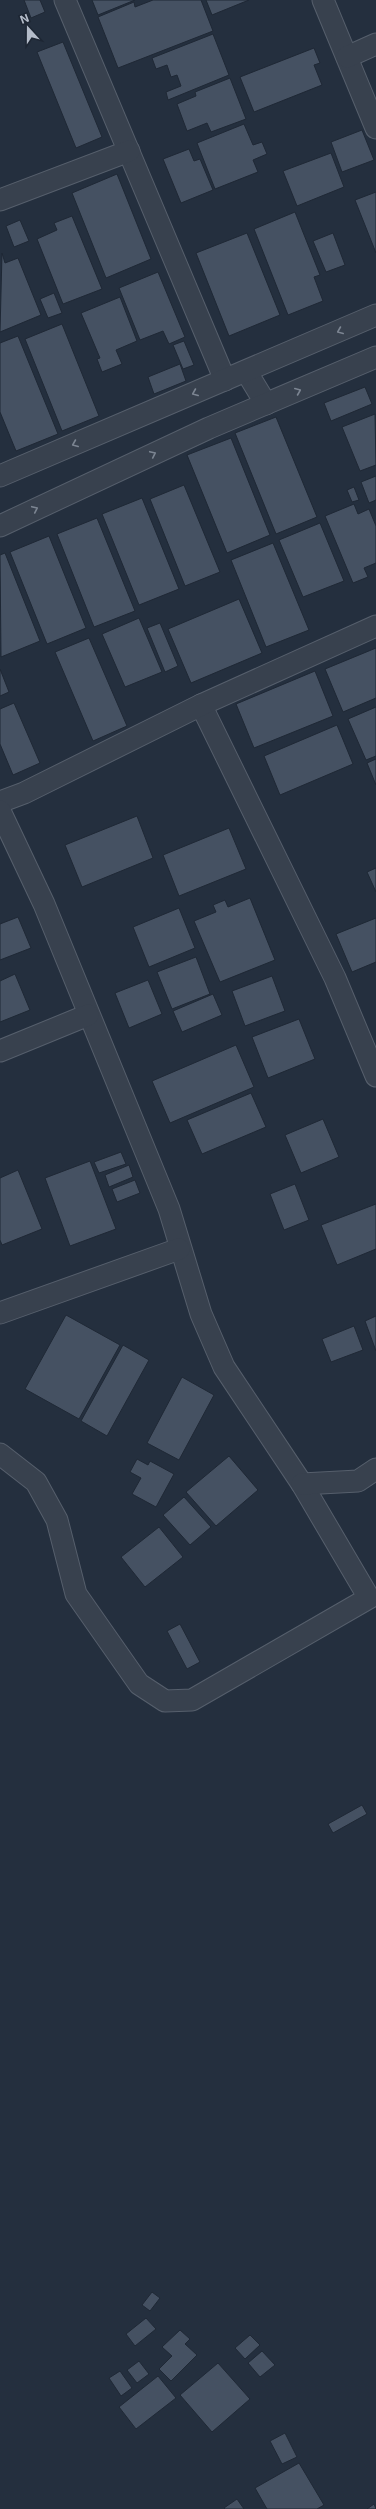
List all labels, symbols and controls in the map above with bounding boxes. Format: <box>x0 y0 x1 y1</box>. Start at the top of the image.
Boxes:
north arrow <box>8 8 48 48</box>
text: N <box>18 11 31 27</box>
one-way arrow <box>337 326 344 334</box>
one-way arrow <box>294 387 301 395</box>
one-way arrow <box>191 388 198 396</box>
one-way arrow <box>72 439 79 447</box>
one-way arrow <box>149 451 156 459</box>
one-way arrow <box>31 506 39 514</box>

